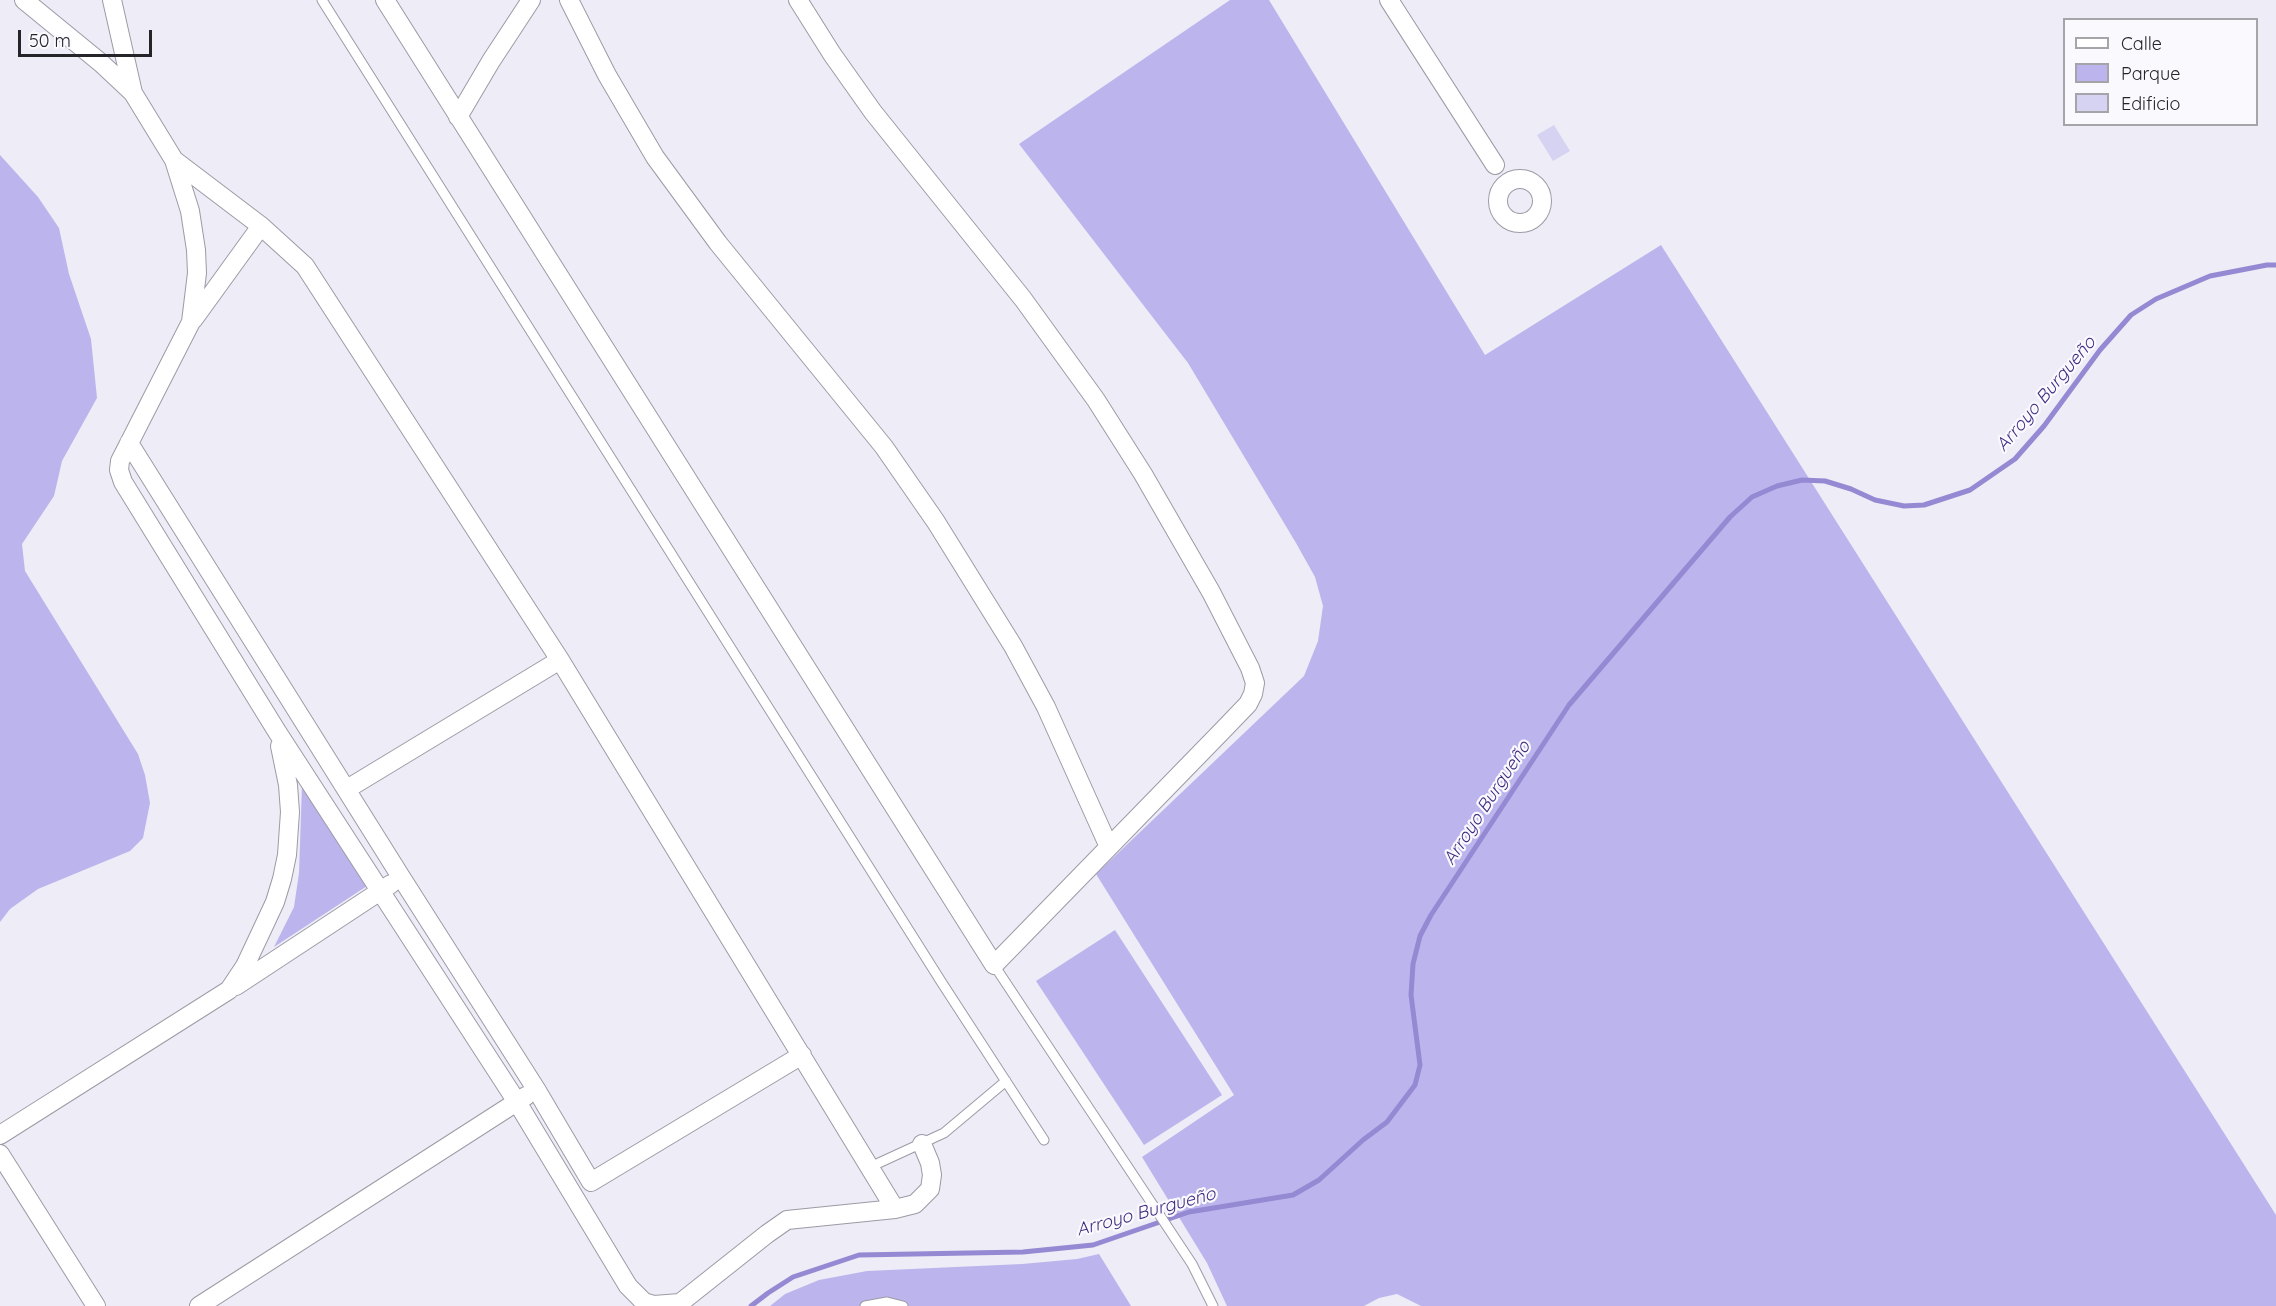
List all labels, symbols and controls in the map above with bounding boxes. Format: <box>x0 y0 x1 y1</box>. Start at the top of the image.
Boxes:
scale bar <box>21 18 154 56</box>
legend <box>2063 18 2258 126</box>
text: 50 m <box>29 29 71 52</box>
text: Calle <box>2121 32 2162 55</box>
text: Parque <box>2121 62 2180 85</box>
text: Edificio <box>2121 92 2180 115</box>
water label: Arroyo Burgueño <box>1992 332 2100 456</box>
water label: Arroyo Burgueño <box>1439 737 1535 869</box>
water label: Arroyo Burgueño <box>1074 1183 1218 1241</box>

